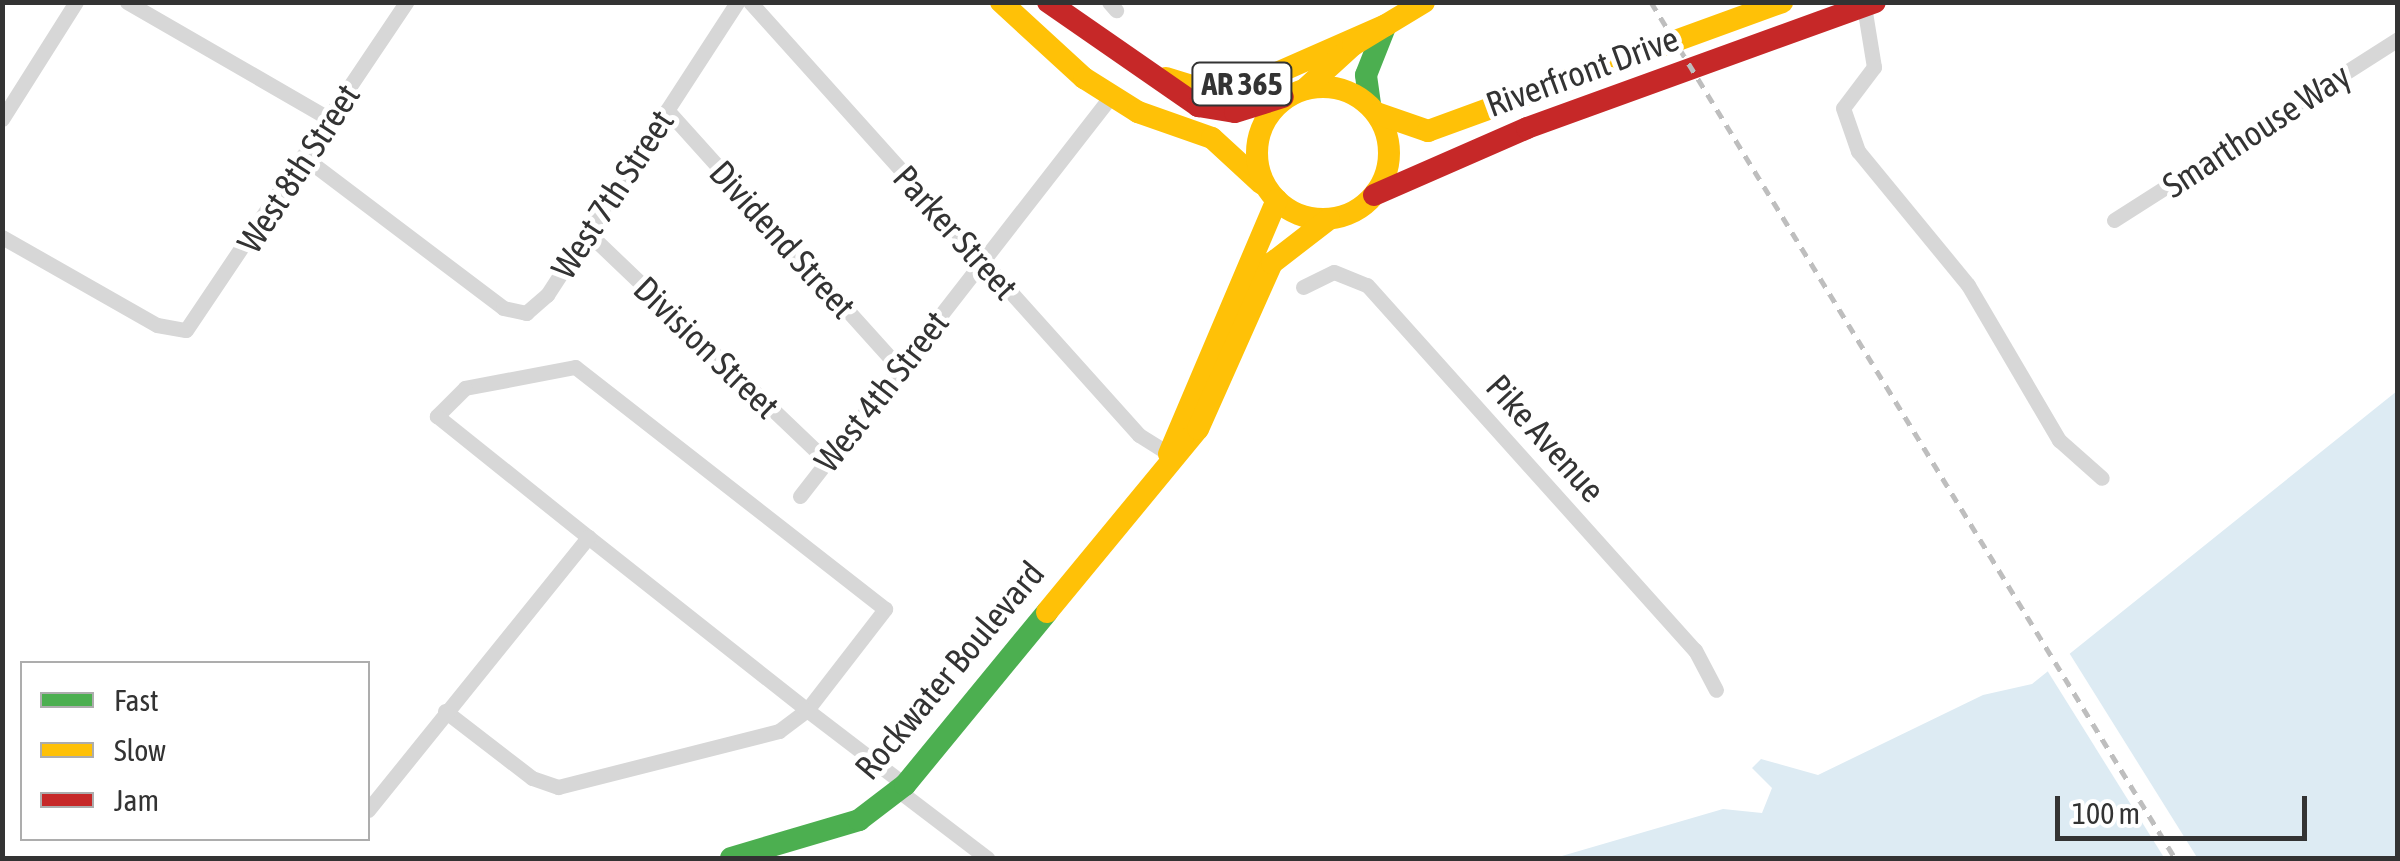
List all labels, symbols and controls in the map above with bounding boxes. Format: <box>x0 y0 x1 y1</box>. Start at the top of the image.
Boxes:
street label: Riverfront Drive <box>1480 17 1684 125</box>
street label: Smarthouse Way <box>2155 54 2357 206</box>
road number: AR 365 <box>1190 57 1294 111</box>
street label: West 8th Street <box>228 76 368 260</box>
street label: West 7th Street <box>542 102 682 286</box>
street label: Dividend Street <box>701 151 865 327</box>
street label: Parker Street <box>885 156 1027 308</box>
street label: Division Street <box>626 267 788 427</box>
street label: West 4th Street <box>805 302 957 480</box>
street label: Pike Avenue <box>1478 366 1614 510</box>
street label: Rockwater Boulevard <box>846 552 1052 788</box>
legend <box>20 661 370 841</box>
text: Fast <box>114 683 159 717</box>
text: Slow <box>114 733 166 767</box>
scale bar <box>2060 776 2312 838</box>
text: Jam <box>114 783 159 817</box>
text: 100 m <box>2072 796 2140 830</box>

